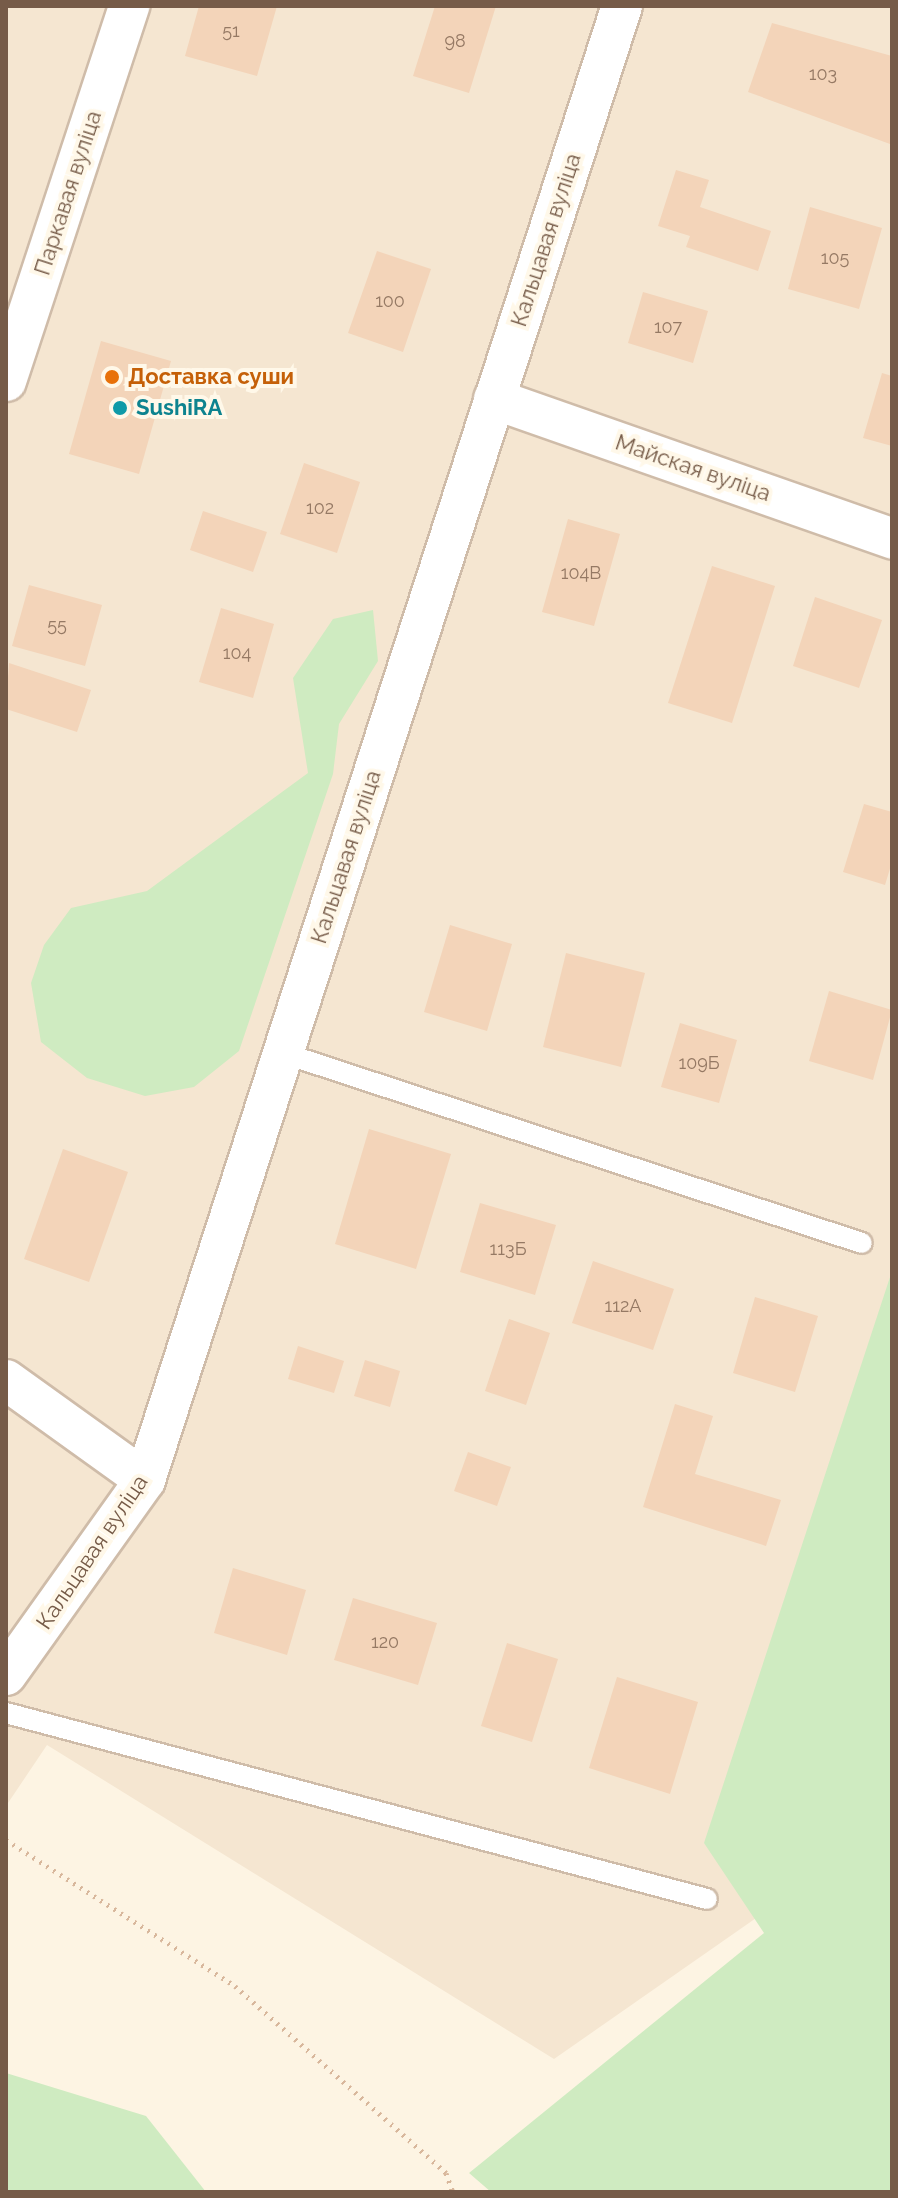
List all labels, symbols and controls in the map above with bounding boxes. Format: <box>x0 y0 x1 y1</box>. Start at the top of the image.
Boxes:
house number: 51 <box>222 20 240 42</box>
house number: 98 <box>444 30 466 52</box>
house number: 103 <box>809 63 837 85</box>
street label: Паркавая вуліца <box>29 108 107 278</box>
street label: Кальцавая вуліца <box>506 150 586 330</box>
house number: 105 <box>821 247 849 269</box>
house number: 100 <box>375 290 405 312</box>
house number: 107 <box>654 316 682 338</box>
place label: Доставка суши <box>128 364 294 390</box>
marker: Доставка суши <box>103 368 121 386</box>
place label: SushiRA <box>136 395 222 421</box>
marker: SushiRA <box>111 399 129 417</box>
street label: Майская вуліца <box>612 429 774 507</box>
house number: 102 <box>306 497 334 519</box>
house number: 104В <box>561 562 601 584</box>
house number: 55 <box>47 614 67 636</box>
house number: 104 <box>223 642 251 664</box>
street label: Кальцавая вуліца <box>306 767 386 947</box>
house number: 109Б <box>678 1052 720 1074</box>
house number: 113Б <box>490 1238 526 1260</box>
house number: 112А <box>605 1295 641 1317</box>
street label: Кальцавая вуліца <box>31 1470 153 1634</box>
house number: 120 <box>371 1631 399 1653</box>

